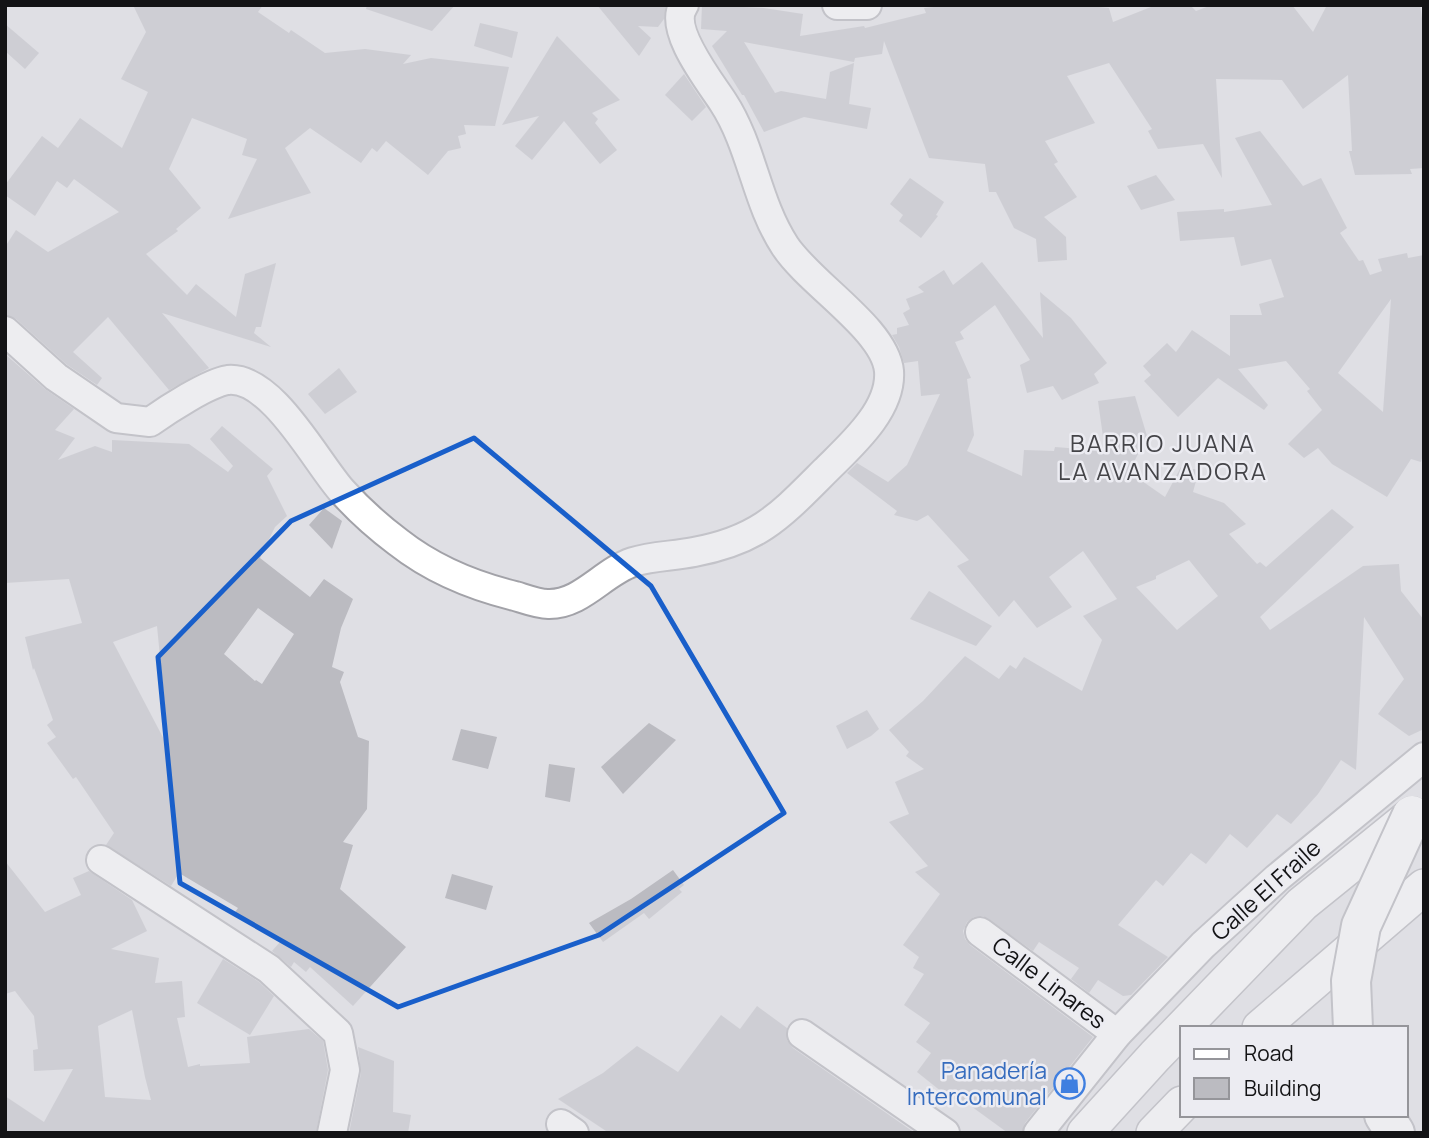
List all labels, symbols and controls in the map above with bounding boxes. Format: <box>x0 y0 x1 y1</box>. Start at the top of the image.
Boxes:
district label: BARRIO JUANA LA AVANZADORA <box>1058 426 1268 487</box>
street label: Calle El Fraile <box>1204 831 1327 947</box>
street label: Calle Linares <box>986 929 1113 1036</box>
legend <box>1180 1026 1408 1117</box>
text: Road <box>1244 1039 1294 1067</box>
place label: Panadería Intercomunal <box>907 1054 1047 1112</box>
shop icon: Panadería Intercomunal <box>1053 1067 1087 1101</box>
text: Building <box>1244 1074 1321 1102</box>

